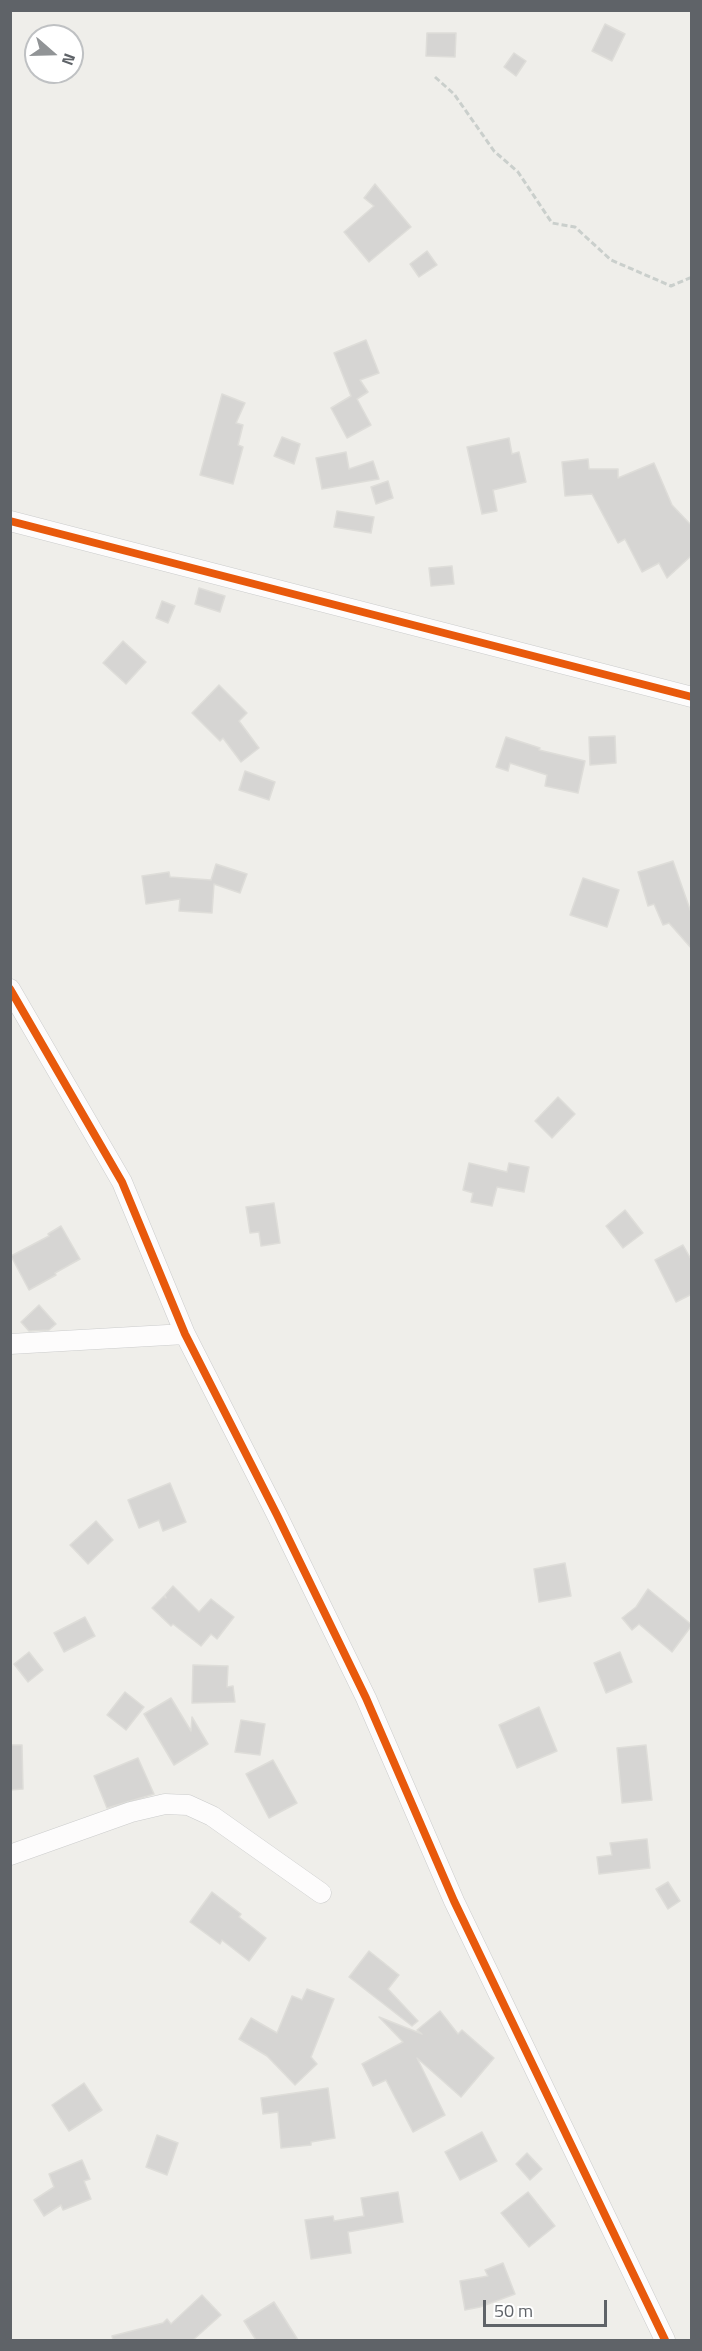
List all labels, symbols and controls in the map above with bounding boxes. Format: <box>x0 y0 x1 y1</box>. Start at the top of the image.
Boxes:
north arrow <box>24 24 84 84</box>
text: N <box>56 50 82 69</box>
scale bar <box>486 2288 610 2326</box>
text: 50 m <box>494 2297 533 2324</box>

